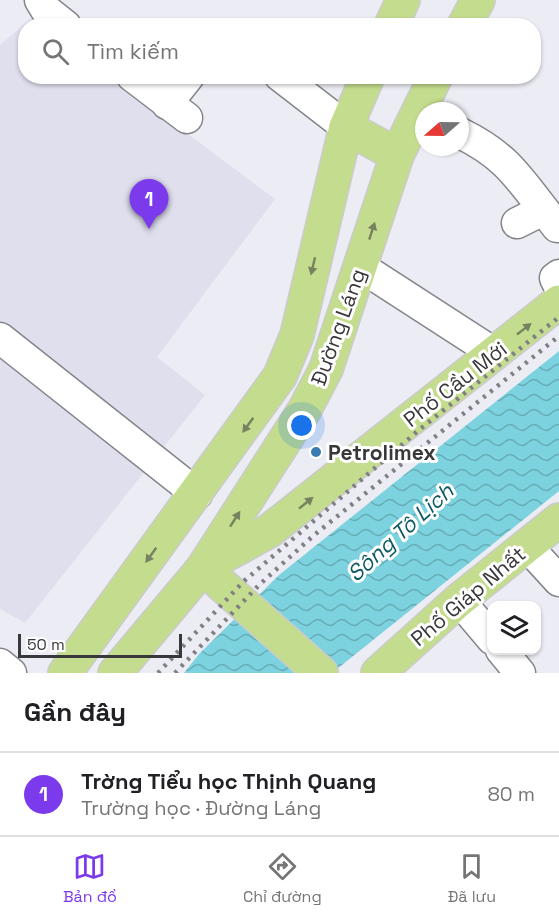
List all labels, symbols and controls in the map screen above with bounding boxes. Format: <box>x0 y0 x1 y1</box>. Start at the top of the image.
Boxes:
search box <box>18 18 541 84</box>
icon: search <box>39 35 72 68</box>
text: Tìm kiếm <box>87 37 179 65</box>
north arrow <box>415 102 469 156</box>
pin: 1 <box>130 180 168 229</box>
one-way arrow <box>368 222 378 240</box>
one-way arrow <box>308 256 318 275</box>
street label: Đường Láng <box>304 265 372 389</box>
one-way arrow <box>516 323 532 336</box>
street label: Phố Cầu Mới <box>398 335 512 433</box>
your location <box>287 411 316 440</box>
one-way arrow <box>242 417 254 432</box>
place label: Petrolimex <box>328 439 436 466</box>
marker: Petrolimex <box>309 445 323 459</box>
water label: Sông Tô Lịch <box>341 476 459 587</box>
one-way arrow <box>298 497 313 509</box>
one-way arrow <box>229 511 241 527</box>
street label: Phố Giáp Nhất <box>405 540 531 652</box>
one-way arrow <box>145 547 157 563</box>
map controls <box>487 601 541 655</box>
button: layers <box>487 601 541 655</box>
scale bar <box>18 631 182 658</box>
text: 50 m <box>27 634 65 655</box>
text: Gần đây <box>24 695 126 729</box>
text: Trờng Tiểu học Thịnh Quang <box>81 767 376 795</box>
text: 1 <box>39 781 48 807</box>
text: 80 m <box>487 781 535 807</box>
text: Trường học · Đường Láng <box>81 795 321 821</box>
tab: Bản đồ <box>63 850 117 907</box>
tab: Chỉ đường <box>243 850 322 907</box>
tab: Đã lưu <box>448 850 496 907</box>

